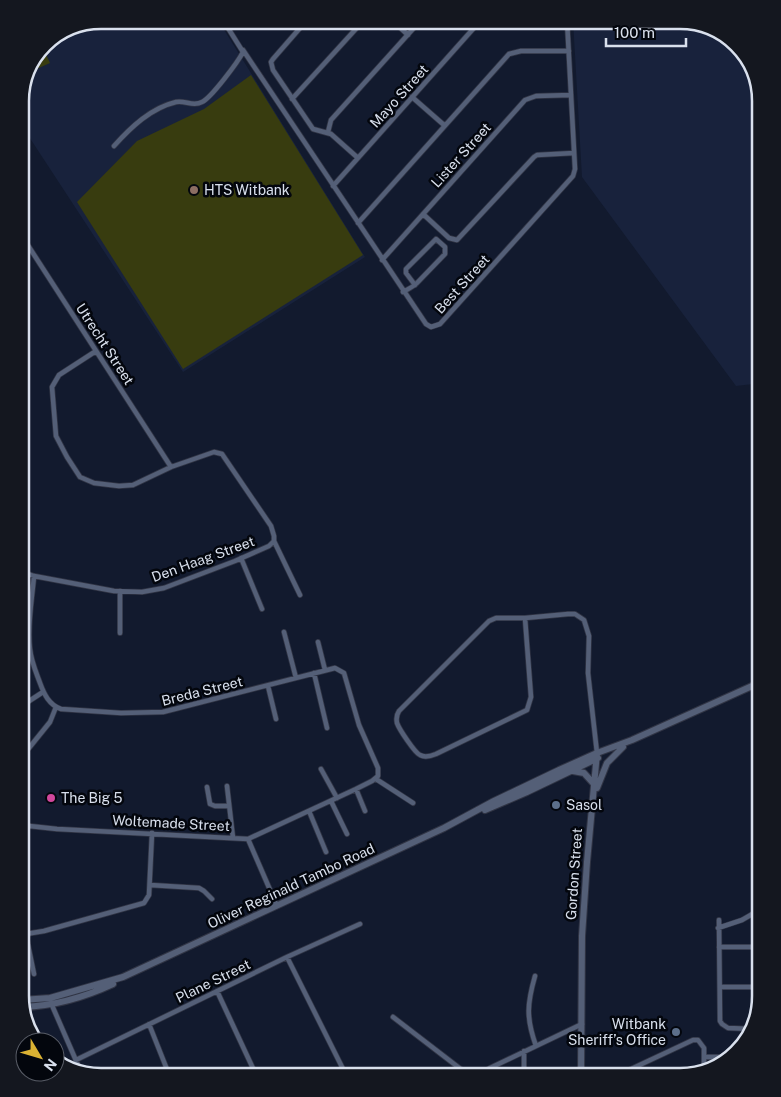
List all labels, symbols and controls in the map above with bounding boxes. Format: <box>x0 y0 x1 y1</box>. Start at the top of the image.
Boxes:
scale bar <box>606 15 686 47</box>
text: 100 m <box>614 24 655 41</box>
street label: Mayo Street <box>367 61 431 131</box>
street label: Lister Street <box>428 119 494 191</box>
place label: HTS Witbank <box>204 182 290 198</box>
marker: HTS Witbank <box>188 184 200 196</box>
street label: Best Street <box>431 251 493 317</box>
street label: Utrecht Street <box>73 300 137 388</box>
street label: Den Haag Street <box>149 533 257 585</box>
street label: Breda Street <box>160 673 244 709</box>
place label: The Big 5 <box>61 790 123 806</box>
marker: The Big 5 <box>45 792 57 804</box>
place label: Sasol <box>566 797 602 813</box>
marker: Sasol <box>550 799 562 811</box>
street label: Woltemade Street <box>112 812 230 834</box>
street label: Gordon Street <box>563 827 585 921</box>
street label: Oliver Reginald Tambo Road <box>205 840 377 932</box>
street label: Plane Street <box>173 956 253 1006</box>
place label: Witbank Sheriff’s Office <box>568 1016 666 1048</box>
marker: Witbank Sheriff’s Office <box>670 1026 682 1038</box>
north arrow <box>15 1032 65 1082</box>
text: N <box>41 1056 60 1074</box>

